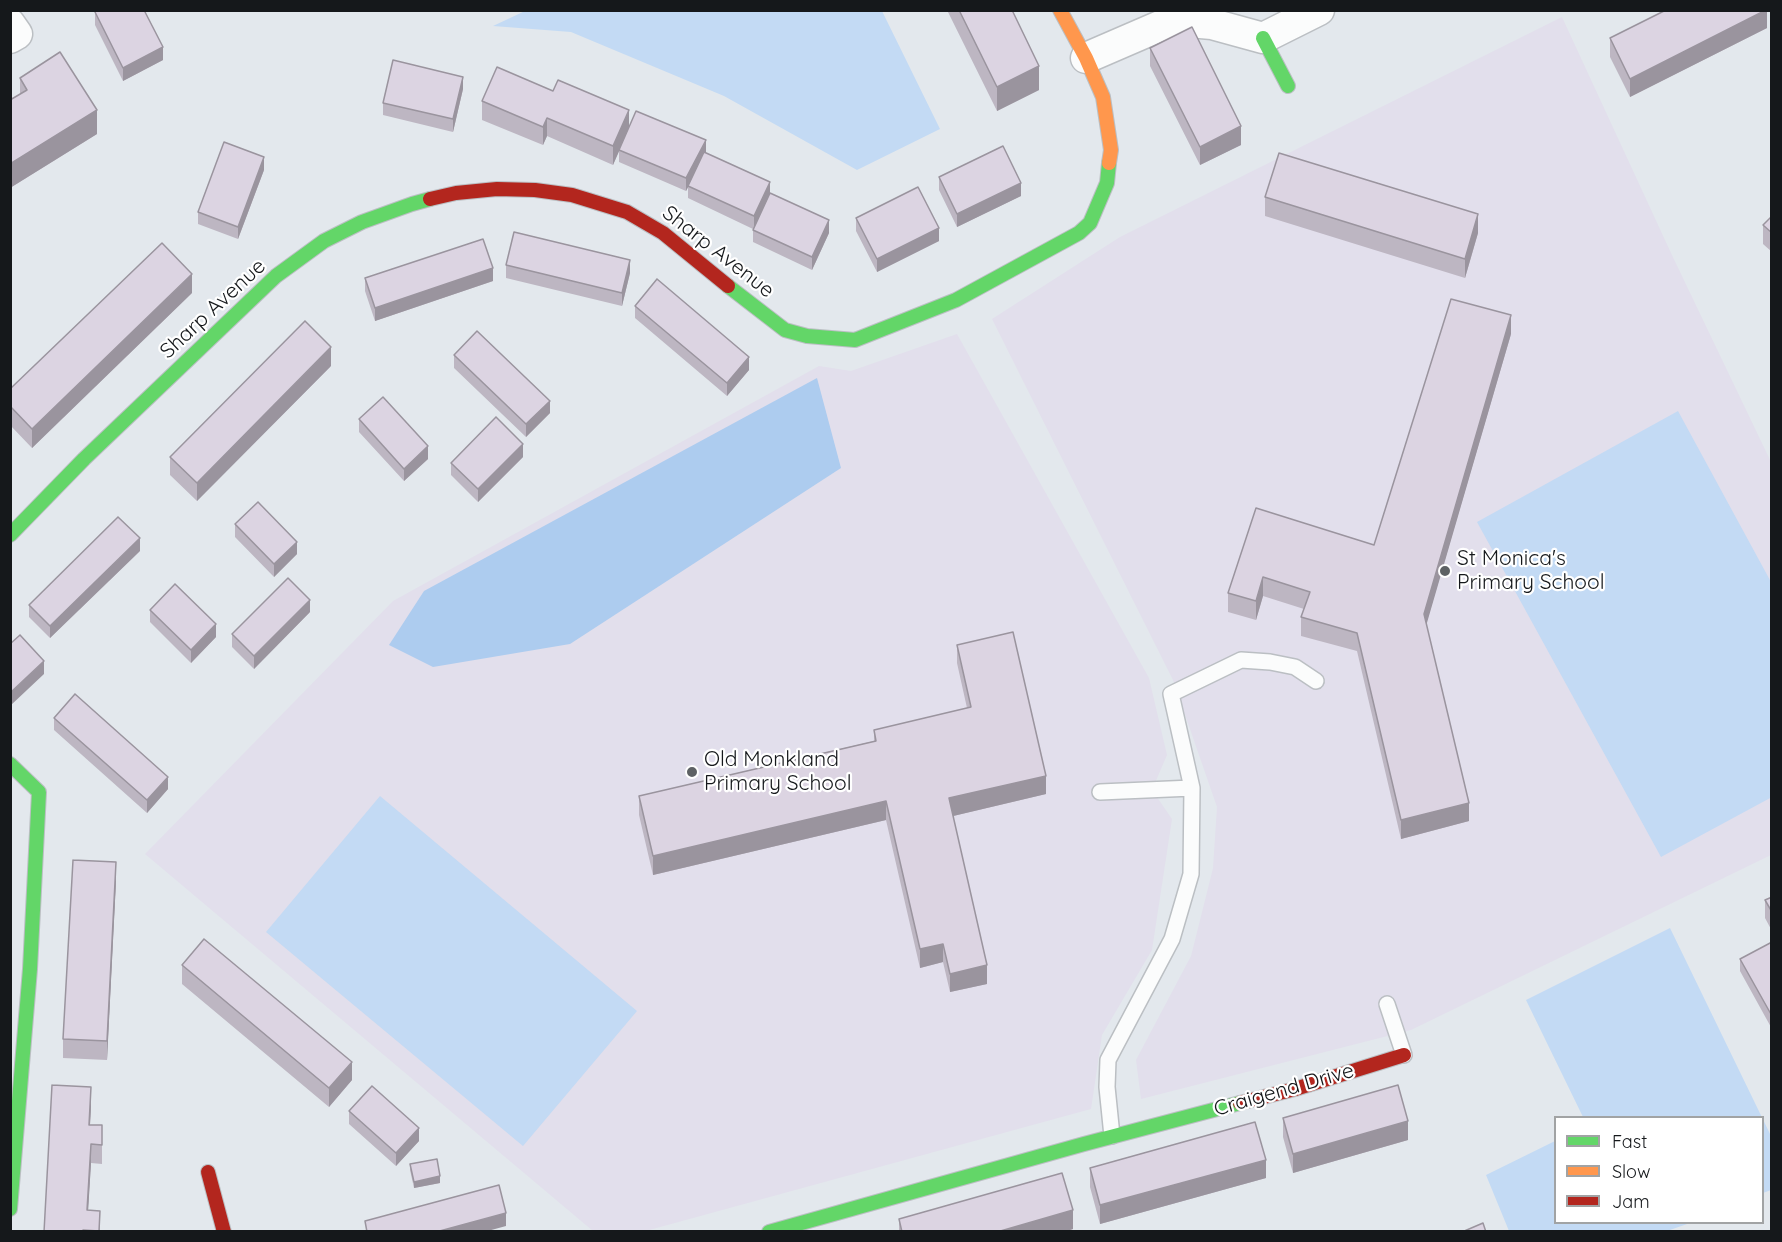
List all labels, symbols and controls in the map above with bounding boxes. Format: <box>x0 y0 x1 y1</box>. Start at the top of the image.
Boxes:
street label: Sharp Avenue <box>657 201 779 303</box>
street label: Sharp Avenue <box>155 254 271 364</box>
place label: St Monica's Primary School <box>1457 546 1605 596</box>
marker: St Monica's Primary School <box>1438 564 1452 578</box>
place label: Old Monkland Primary School <box>704 747 852 797</box>
marker: Old Monkland Primary School <box>685 765 699 779</box>
street label: Craigend Drive <box>1211 1058 1357 1122</box>
legend <box>1554 1116 1764 1224</box>
text: Fast <box>1612 1130 1647 1153</box>
text: Slow <box>1612 1160 1650 1183</box>
text: Jam <box>1612 1190 1650 1213</box>

